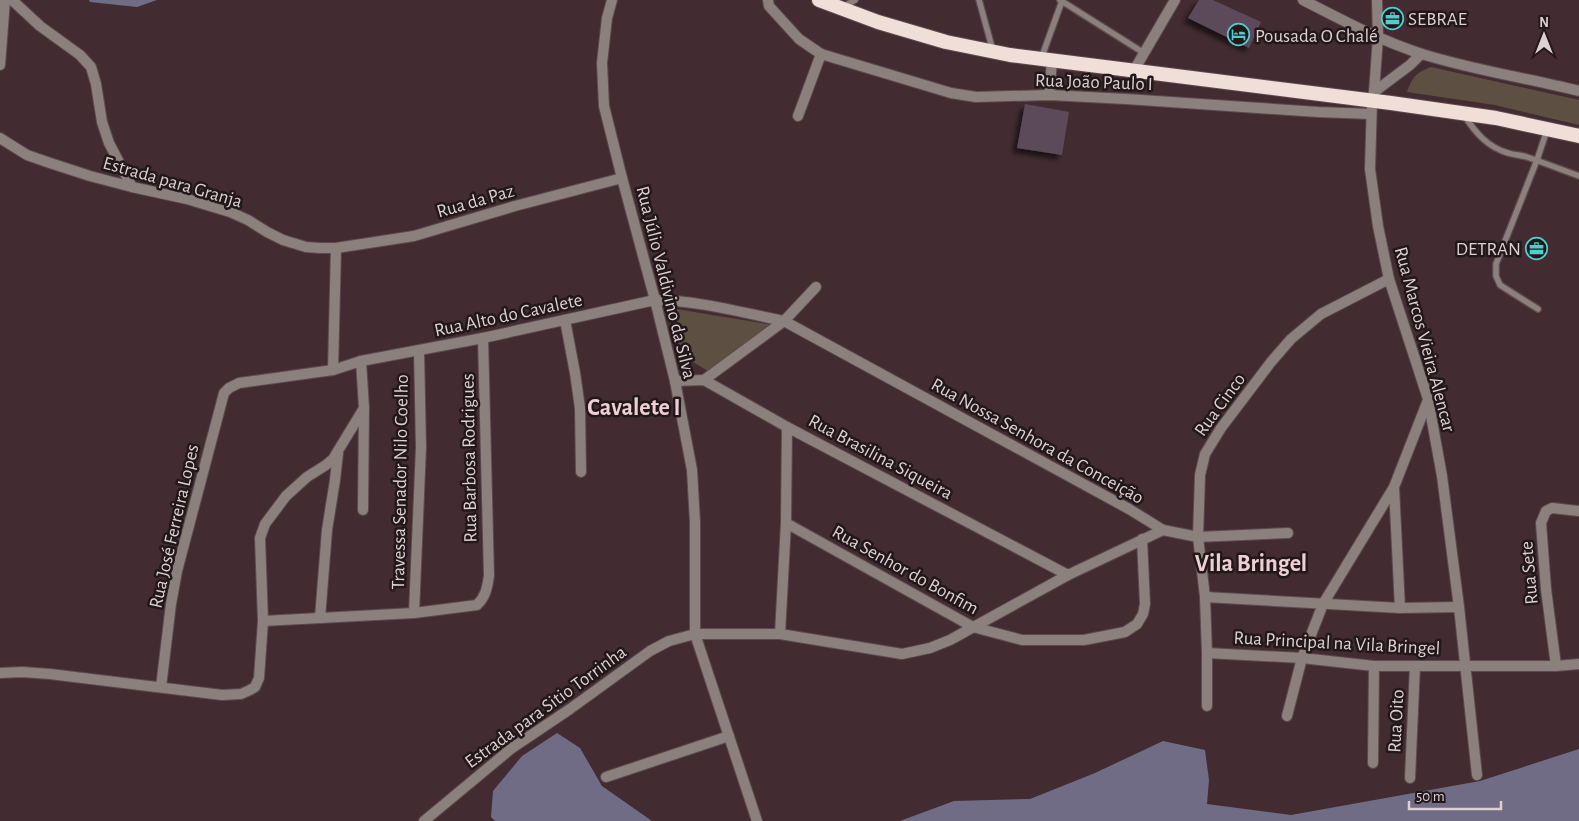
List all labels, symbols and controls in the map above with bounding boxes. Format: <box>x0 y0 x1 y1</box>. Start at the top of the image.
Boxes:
office icon: SEBRAE <box>1380 6 1404 30</box>
place label: SEBRAE <box>1408 10 1467 29</box>
north arrow <box>1519 10 1569 60</box>
text: N <box>1539 16 1549 30</box>
hotel icon: Pousada O Chalé <box>1227 23 1251 47</box>
place label: Pousada O Chalé <box>1255 27 1378 46</box>
street label: Rua João Paulo I <box>1035 71 1153 94</box>
street label: Estrada para Granja <box>101 153 245 211</box>
street label: Rua da Paz <box>435 181 516 222</box>
street label: Rua Júlio Valdivino da Silva <box>632 184 699 381</box>
office icon: DETRAN <box>1525 236 1549 260</box>
place label: DETRAN <box>1456 240 1521 259</box>
street label: Rua Marcos Vieira Alencar <box>1391 245 1458 434</box>
street label: Rua Alto do Cavalete <box>433 290 584 340</box>
street label: Rua Cinco <box>1191 370 1249 440</box>
street label: Rua Barbosa Rodrigues <box>459 373 480 543</box>
street label: Travessa Senador Nilo Coelho <box>389 374 412 590</box>
street label: Rua Nossa Senhora da Conceição <box>928 375 1147 508</box>
district label: Cavalete I <box>587 396 681 420</box>
street label: Rua Brasilina Siqueira <box>805 411 956 503</box>
street label: Rua José Ferreira Lopes <box>146 442 203 610</box>
street label: Rua Senhor do Bonfim <box>829 522 982 618</box>
street label: Rua Sete <box>1517 540 1542 605</box>
district label: Vila Bringel <box>1195 552 1307 576</box>
street label: Rua Principal na Vila Bringel <box>1233 629 1441 658</box>
street label: Estrada para Sitio Torrinha <box>462 642 630 772</box>
street label: Rua Oito <box>1385 689 1408 753</box>
scale bar <box>1409 778 1502 810</box>
text: 50 m <box>1416 789 1445 804</box>

